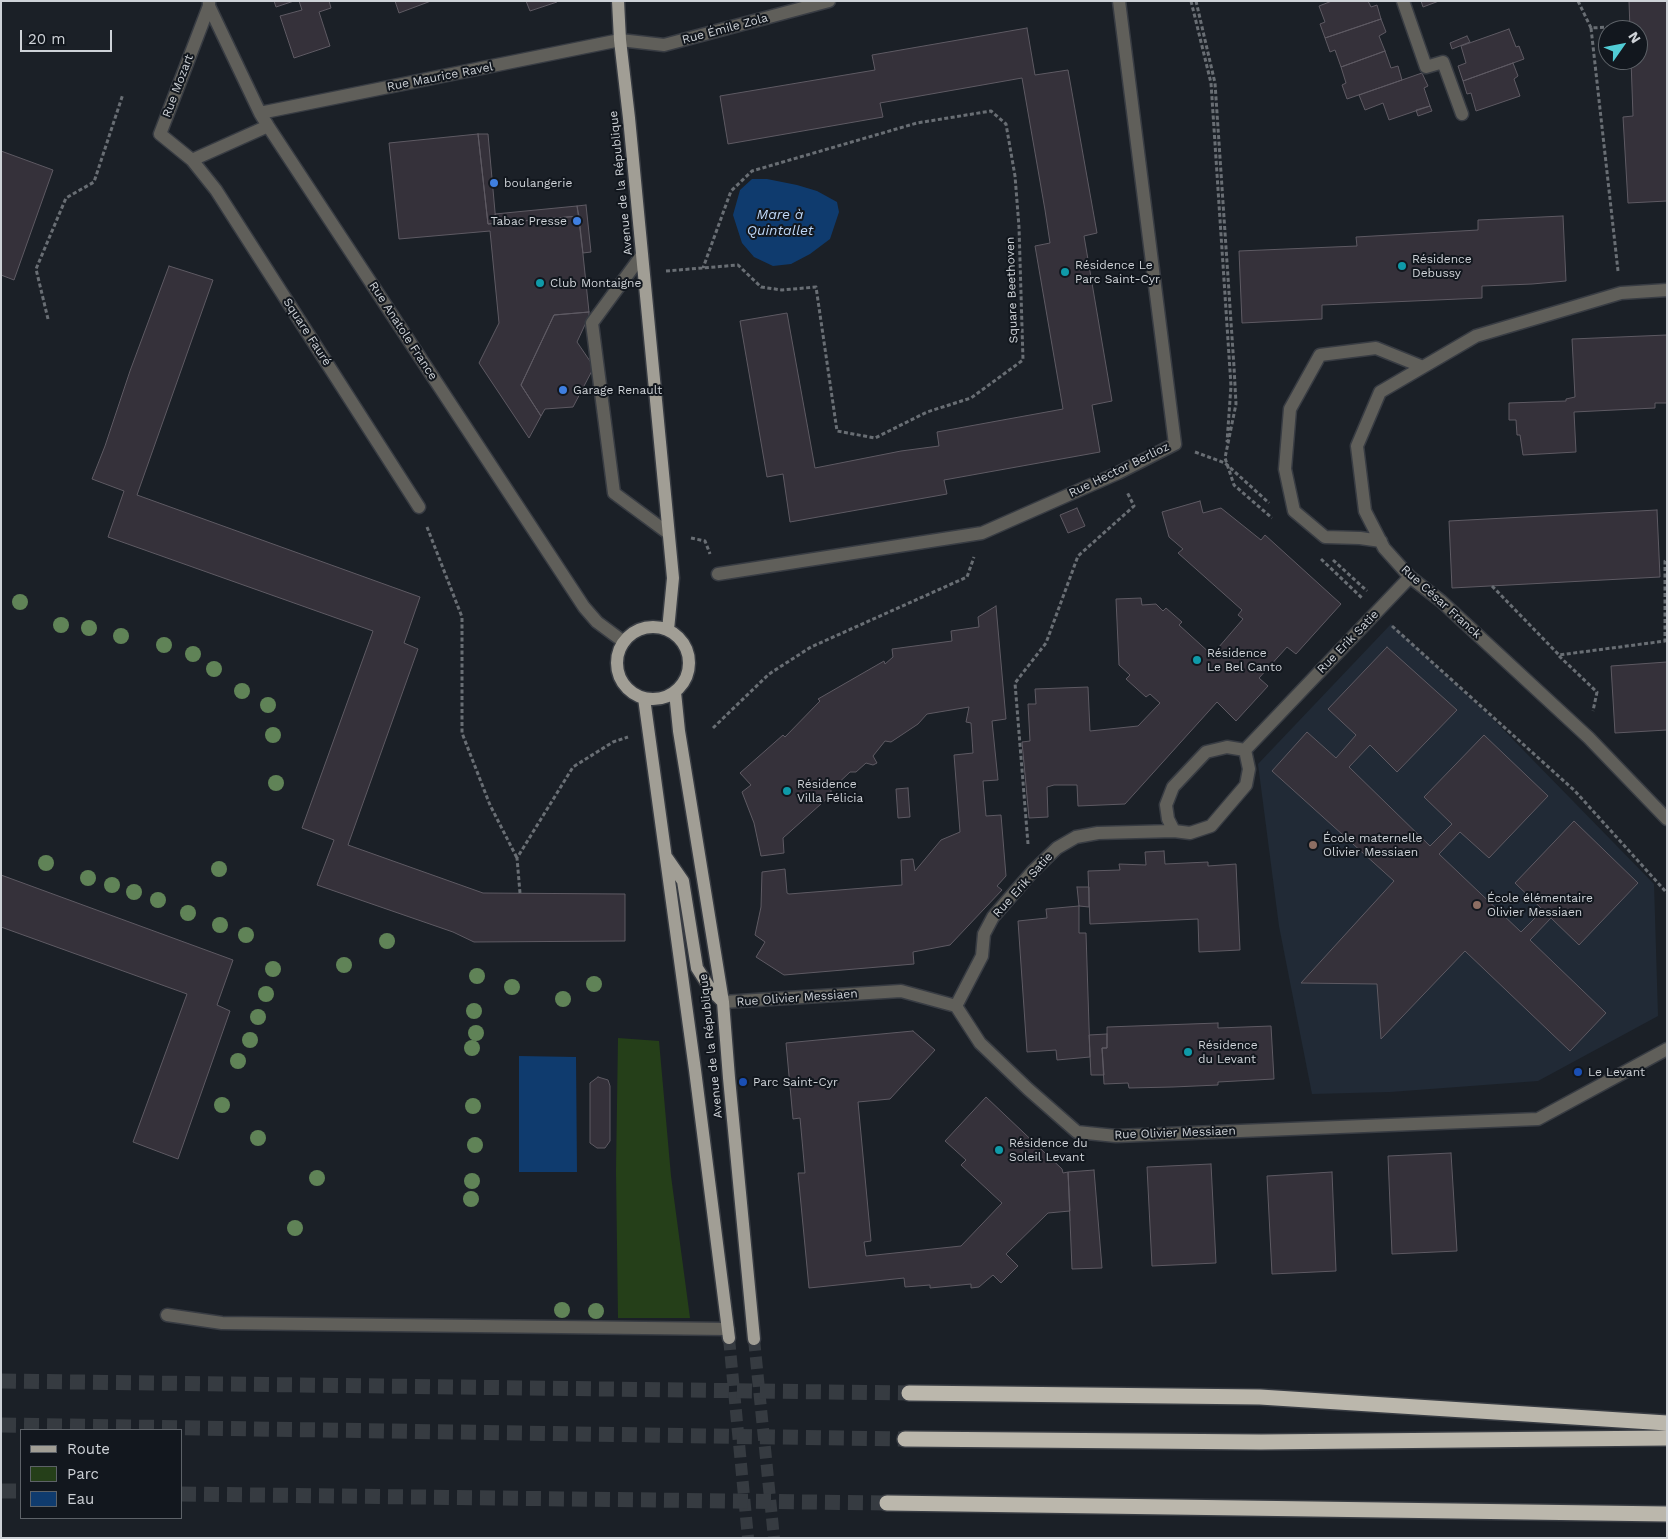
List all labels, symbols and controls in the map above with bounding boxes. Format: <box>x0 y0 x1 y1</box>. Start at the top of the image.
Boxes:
street label: Rue Émile Zola <box>681 11 769 47</box>
scale bar <box>22 20 115 52</box>
north arrow <box>1598 20 1648 70</box>
text: N <box>1625 29 1644 46</box>
text: 20 m <box>28 30 66 48</box>
street label: Rue Mozart <box>159 52 197 120</box>
street label: Rue Maurice Ravel <box>386 60 494 94</box>
street label: Avenue de la République <box>606 110 636 256</box>
place label: boulangerie <box>504 176 572 190</box>
marker: boulangerie <box>488 177 500 189</box>
water label: Mare à Quintallet <box>747 207 813 240</box>
place label: Tabac Presse <box>491 214 567 228</box>
marker: Tabac Presse <box>571 215 583 227</box>
street label: Square Beethoven <box>1003 236 1021 344</box>
place label: Résidence Debussy <box>1412 252 1472 280</box>
place label: Résidence Le Parc Saint-Cyr <box>1075 258 1160 286</box>
marker: Résidence Debussy <box>1396 260 1408 272</box>
marker: Résidence Le Parc Saint-Cyr <box>1059 266 1071 278</box>
place label: Club Montaigne <box>550 276 641 290</box>
marker: Club Montaigne <box>534 277 546 289</box>
street label: Rue Anatole France <box>366 279 440 383</box>
street label: Square Fauré <box>280 296 334 368</box>
place label: Garage Renault <box>573 383 662 397</box>
marker: Garage Renault <box>557 384 569 396</box>
street label: Rue Hector Berlioz <box>1066 439 1172 501</box>
street label: Rue César Franck <box>1398 562 1484 642</box>
street label: Rue Erik Satie <box>1314 607 1382 677</box>
place label: Résidence Le Bel Canto <box>1207 646 1282 674</box>
marker: Résidence Le Bel Canto <box>1191 654 1203 666</box>
place label: Résidence Villa Félicia <box>797 777 863 805</box>
marker: Résidence Villa Félicia <box>781 785 793 797</box>
place label: École maternelle Olivier Messiaen <box>1323 831 1422 859</box>
marker: École maternelle Olivier Messiaen <box>1307 839 1319 851</box>
street label: Rue Erik Satie <box>990 850 1056 920</box>
place label: École élémentaire Olivier Messiaen <box>1487 891 1593 919</box>
marker: École élémentaire Olivier Messiaen <box>1471 899 1483 911</box>
street label: Avenue de la République <box>696 973 726 1119</box>
street label: Rue Olivier Messiaen <box>736 987 858 1009</box>
place label: Résidence du Levant <box>1198 1038 1258 1066</box>
marker: Résidence du Levant <box>1182 1046 1194 1058</box>
place label: Le Levant <box>1588 1065 1645 1079</box>
marker: Le Levant <box>1572 1066 1584 1078</box>
place label: Parc Saint-Cyr <box>753 1075 838 1089</box>
marker: Parc Saint-Cyr <box>737 1076 749 1088</box>
street label: Rue Olivier Messiaen <box>1114 1124 1236 1142</box>
place label: Résidence du Soleil Levant <box>1009 1136 1088 1164</box>
marker: Résidence du Soleil Levant <box>993 1144 1005 1156</box>
legend <box>20 1429 182 1519</box>
text: Route <box>67 1440 110 1458</box>
text: Parc <box>67 1465 99 1483</box>
text: Eau <box>67 1490 94 1508</box>

